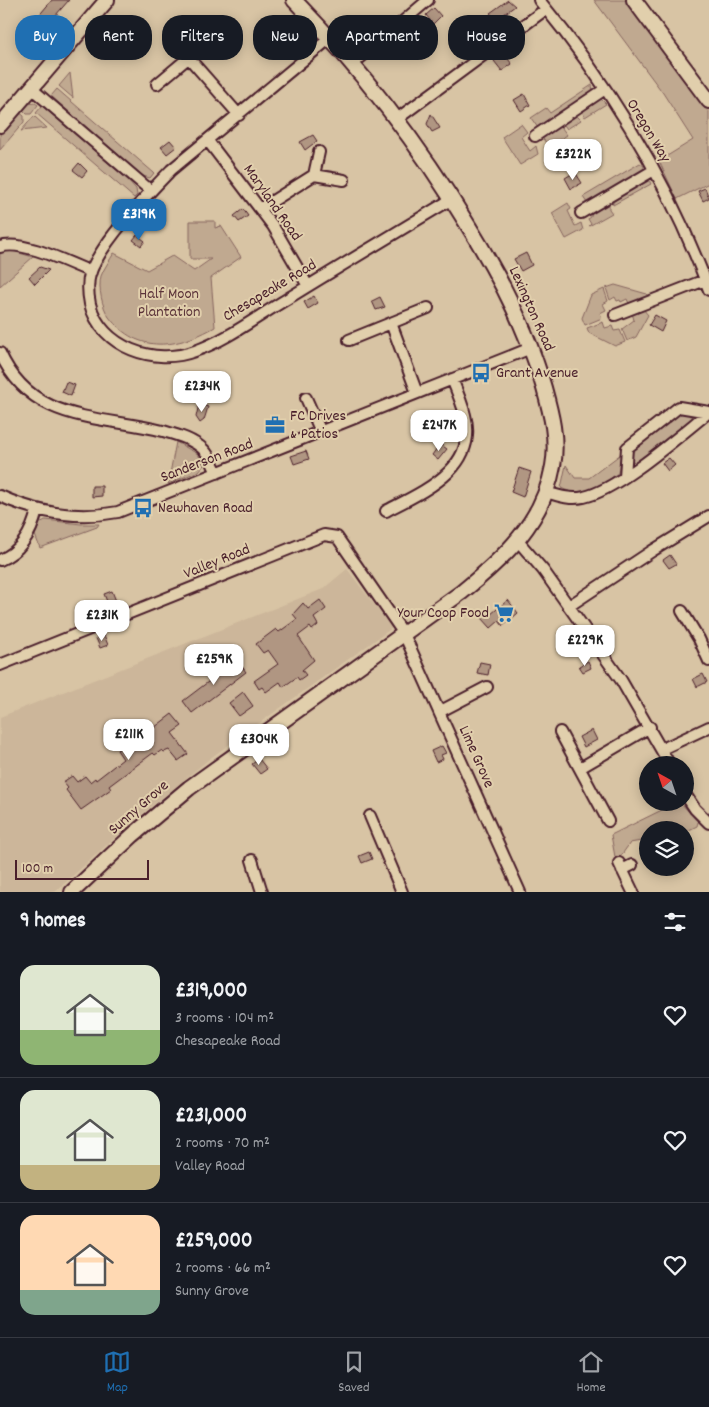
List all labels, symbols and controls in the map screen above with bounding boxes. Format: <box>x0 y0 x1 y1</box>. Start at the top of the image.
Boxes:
chip: Buy <box>15 15 75 60</box>
chip: Rent <box>85 15 152 60</box>
chip: Filters <box>162 15 243 60</box>
chip: New <box>253 15 317 60</box>
chip: Apartment <box>327 15 438 60</box>
chip: House <box>448 15 525 60</box>
street label: Oregon Way <box>620 95 676 168</box>
pin: £322K <box>538 138 608 181</box>
text: £322K <box>555 143 591 166</box>
street label: Maryland Road <box>237 160 307 246</box>
pin: £319K <box>104 198 174 241</box>
text: £319K <box>122 203 156 226</box>
street label: Chesapeake Road <box>219 254 321 328</box>
street label: Lexington Road <box>502 263 560 355</box>
park label: Half Moon Plantation <box>138 283 200 324</box>
bus stop icon: Grant Avenue <box>470 362 492 384</box>
place label: Grant Avenue <box>496 362 578 385</box>
pin: £234K <box>167 370 237 413</box>
text: £234K <box>184 375 220 398</box>
place label: FC Drives & Patios <box>290 405 347 446</box>
pin: £247K <box>404 410 474 452</box>
office icon: FC Drives & Patios <box>264 414 286 436</box>
text: £247K <box>421 414 457 437</box>
street label: Sanderson Road <box>157 433 257 489</box>
bus stop icon: Newhaven Road <box>132 497 154 519</box>
place label: Newhaven Road <box>158 497 253 520</box>
street label: Valley Road <box>180 538 254 586</box>
pin: £231K <box>67 600 137 642</box>
place label: Your Coop Food <box>397 602 489 625</box>
supermarket icon: Your Coop Food <box>493 602 515 624</box>
text: £231K <box>86 604 119 627</box>
pin: £229K <box>550 624 620 667</box>
text: £229K <box>567 629 603 652</box>
pin: £259K <box>179 644 249 686</box>
text: £259K <box>195 648 233 671</box>
pin: £211K <box>94 718 164 761</box>
street label: Lime Grove <box>452 722 500 792</box>
text: £211K <box>114 723 144 746</box>
pin: £304K <box>224 724 294 766</box>
text: £304K <box>240 728 278 751</box>
north arrow <box>639 756 694 811</box>
map controls <box>639 756 694 876</box>
street label: Sunny Grove <box>104 775 174 841</box>
button: layers <box>639 821 694 876</box>
scale bar <box>15 857 149 880</box>
text: 100 m <box>22 859 53 879</box>
text: 9 homes <box>20 907 86 937</box>
icon: filters <box>661 908 689 936</box>
text: £319,000 <box>175 977 247 1007</box>
icon: home <box>60 985 120 1045</box>
icon: heart <box>661 1001 689 1029</box>
text: 3 rooms · 104 m² <box>175 1007 274 1030</box>
text: Chesapeake Road <box>175 1030 281 1053</box>
text: £231,000 <box>175 1102 247 1132</box>
icon: home <box>60 1110 120 1170</box>
icon: heart <box>661 1126 689 1154</box>
text: 2 rooms · 70 m² <box>175 1132 270 1155</box>
text: Valley Road <box>175 1155 245 1178</box>
text: £259,000 <box>175 1227 252 1257</box>
icon: home <box>60 1235 120 1295</box>
icon: heart <box>661 1251 689 1279</box>
text: 2 rooms · 66 m² <box>175 1257 271 1280</box>
text: Sunny Grove <box>175 1280 249 1303</box>
tab: Map <box>103 1348 131 1398</box>
tab: Saved <box>338 1348 370 1398</box>
tab: Home <box>576 1348 606 1398</box>

